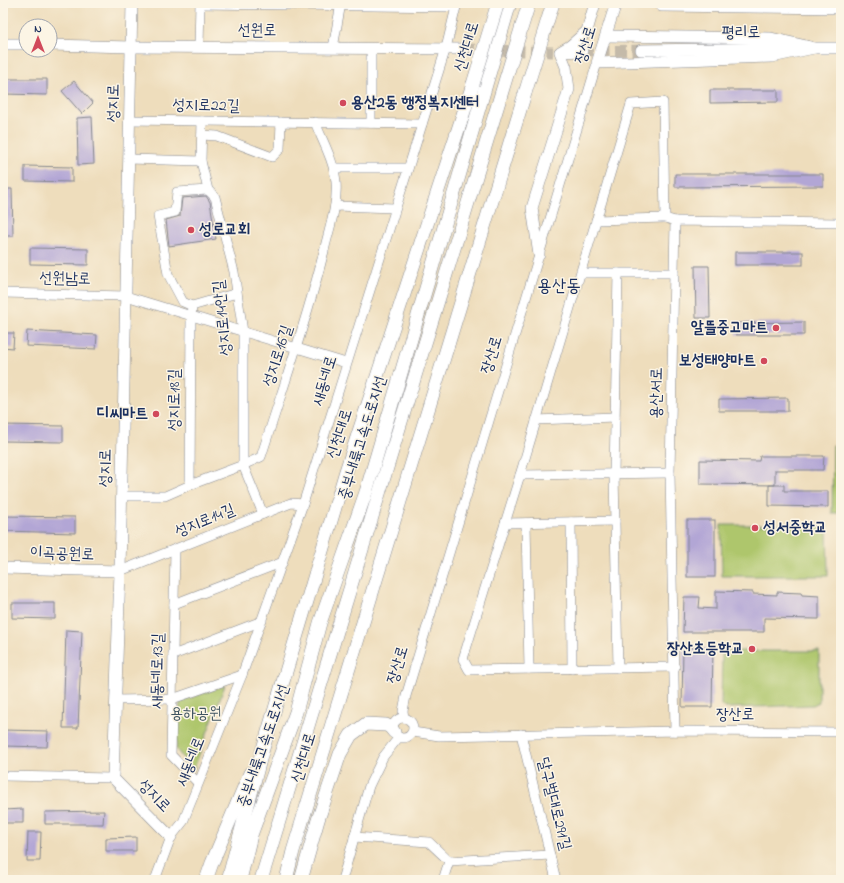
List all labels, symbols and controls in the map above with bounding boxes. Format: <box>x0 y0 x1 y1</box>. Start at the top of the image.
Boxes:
north arrow <box>18 18 58 58</box>
street label: 선원로 <box>238 19 276 43</box>
street label: 신천대로 <box>448 19 486 75</box>
text: N <box>34 21 42 37</box>
street label: 평리로 <box>721 21 761 45</box>
street label: 장산로 <box>569 23 603 67</box>
street label: 성지로 <box>102 83 126 123</box>
place label: 용산2동 행정복지센터 <box>351 91 479 115</box>
street label: 성지로22길 <box>172 93 240 119</box>
marker: 용산2동 행정복지센터 <box>338 98 348 108</box>
place label: 성로교회 <box>199 218 251 242</box>
marker: 성로교회 <box>186 225 196 235</box>
street label: 선원남로 <box>39 267 91 291</box>
district label: 용산동 <box>537 274 581 300</box>
street label: 성지로14안길 <box>207 279 239 357</box>
place label: 알뜰중고마트 <box>691 316 768 340</box>
street label: 성지로16길 <box>257 322 299 390</box>
marker: 알뜰중고마트 <box>771 323 781 333</box>
street label: 장산로 <box>475 333 509 377</box>
place label: 보성태양마트 <box>679 349 756 373</box>
street label: 새동네로 <box>306 353 344 409</box>
marker: 보성태양마트 <box>759 356 769 366</box>
street label: 용산서로 <box>645 367 669 419</box>
street label: 성지로18길 <box>163 369 187 431</box>
street label: 중부내륙고속도로지선 <box>333 373 393 503</box>
place label: 디씨마트 <box>97 402 148 426</box>
street label: 신천대로 <box>321 406 359 462</box>
marker: 디씨마트 <box>151 409 161 419</box>
street label: 성지로 <box>94 448 118 488</box>
street label: 성지로14길 <box>171 498 239 544</box>
place label: 성서중학교 <box>763 516 827 540</box>
marker: 성서중학교 <box>750 523 760 533</box>
street label: 이곡공원로 <box>29 541 95 567</box>
street label: 새동네로13길 <box>145 633 171 709</box>
place label: 장산초등학교 <box>667 637 744 661</box>
street label: 장산로 <box>381 643 415 687</box>
marker: 장산초등학교 <box>747 644 757 654</box>
street label: 중부내륙고속도로지선 <box>232 681 296 811</box>
park label: 용하공원 <box>170 702 222 726</box>
street label: 장산로 <box>716 703 754 727</box>
street label: 신천대로 <box>285 730 323 786</box>
street label: 새동네로 <box>170 734 212 790</box>
street label: 달구벌대로291길 <box>531 755 577 853</box>
street label: 성지로 <box>132 774 176 818</box>

